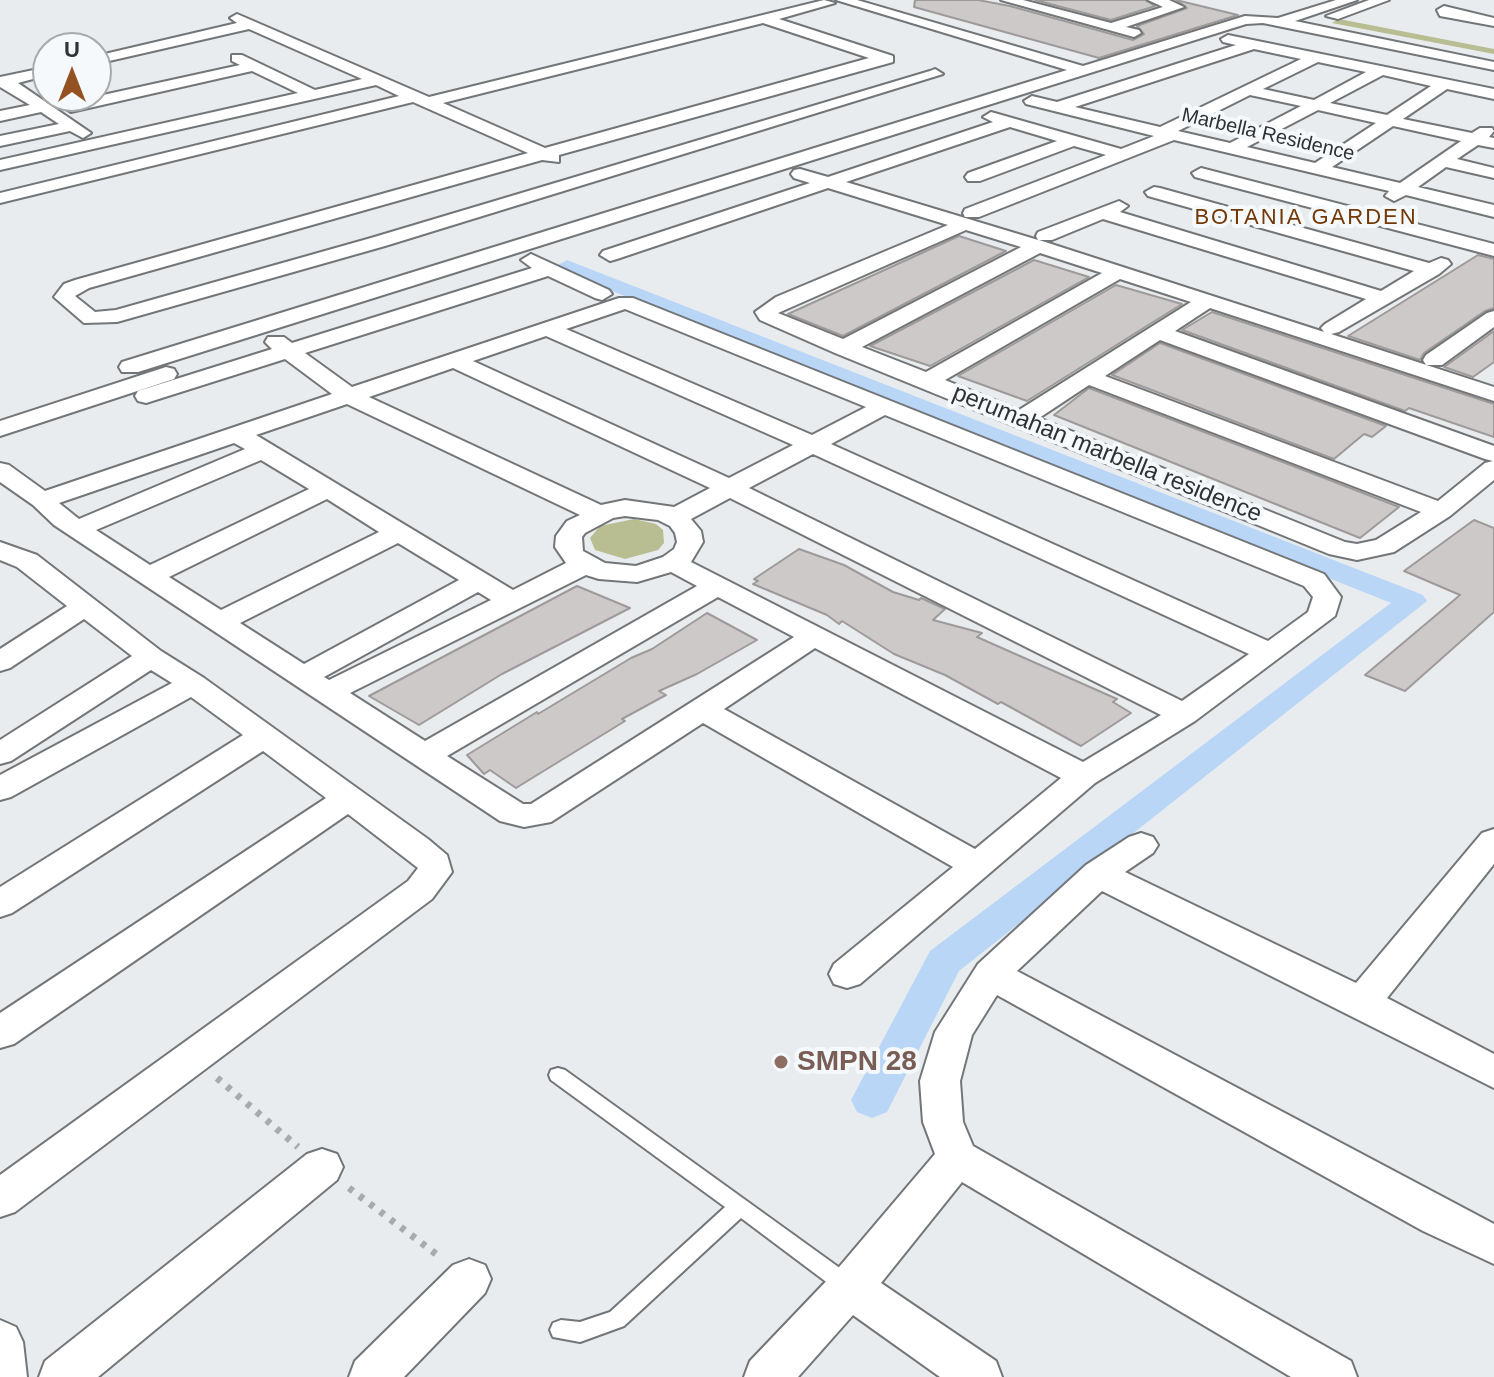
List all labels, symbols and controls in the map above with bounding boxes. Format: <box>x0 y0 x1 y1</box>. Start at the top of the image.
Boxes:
north arrow <box>32 32 112 112</box>
text: U <box>64 37 80 62</box>
street label: Marbella Residence <box>1179 103 1357 167</box>
district label: BOTANIA GARDEN <box>1194 205 1418 231</box>
street label: perumahan marbella residence <box>948 379 1266 529</box>
place label: SMPN 28 <box>797 1045 917 1079</box>
marker: SMPN 28 <box>772 1053 790 1071</box>

